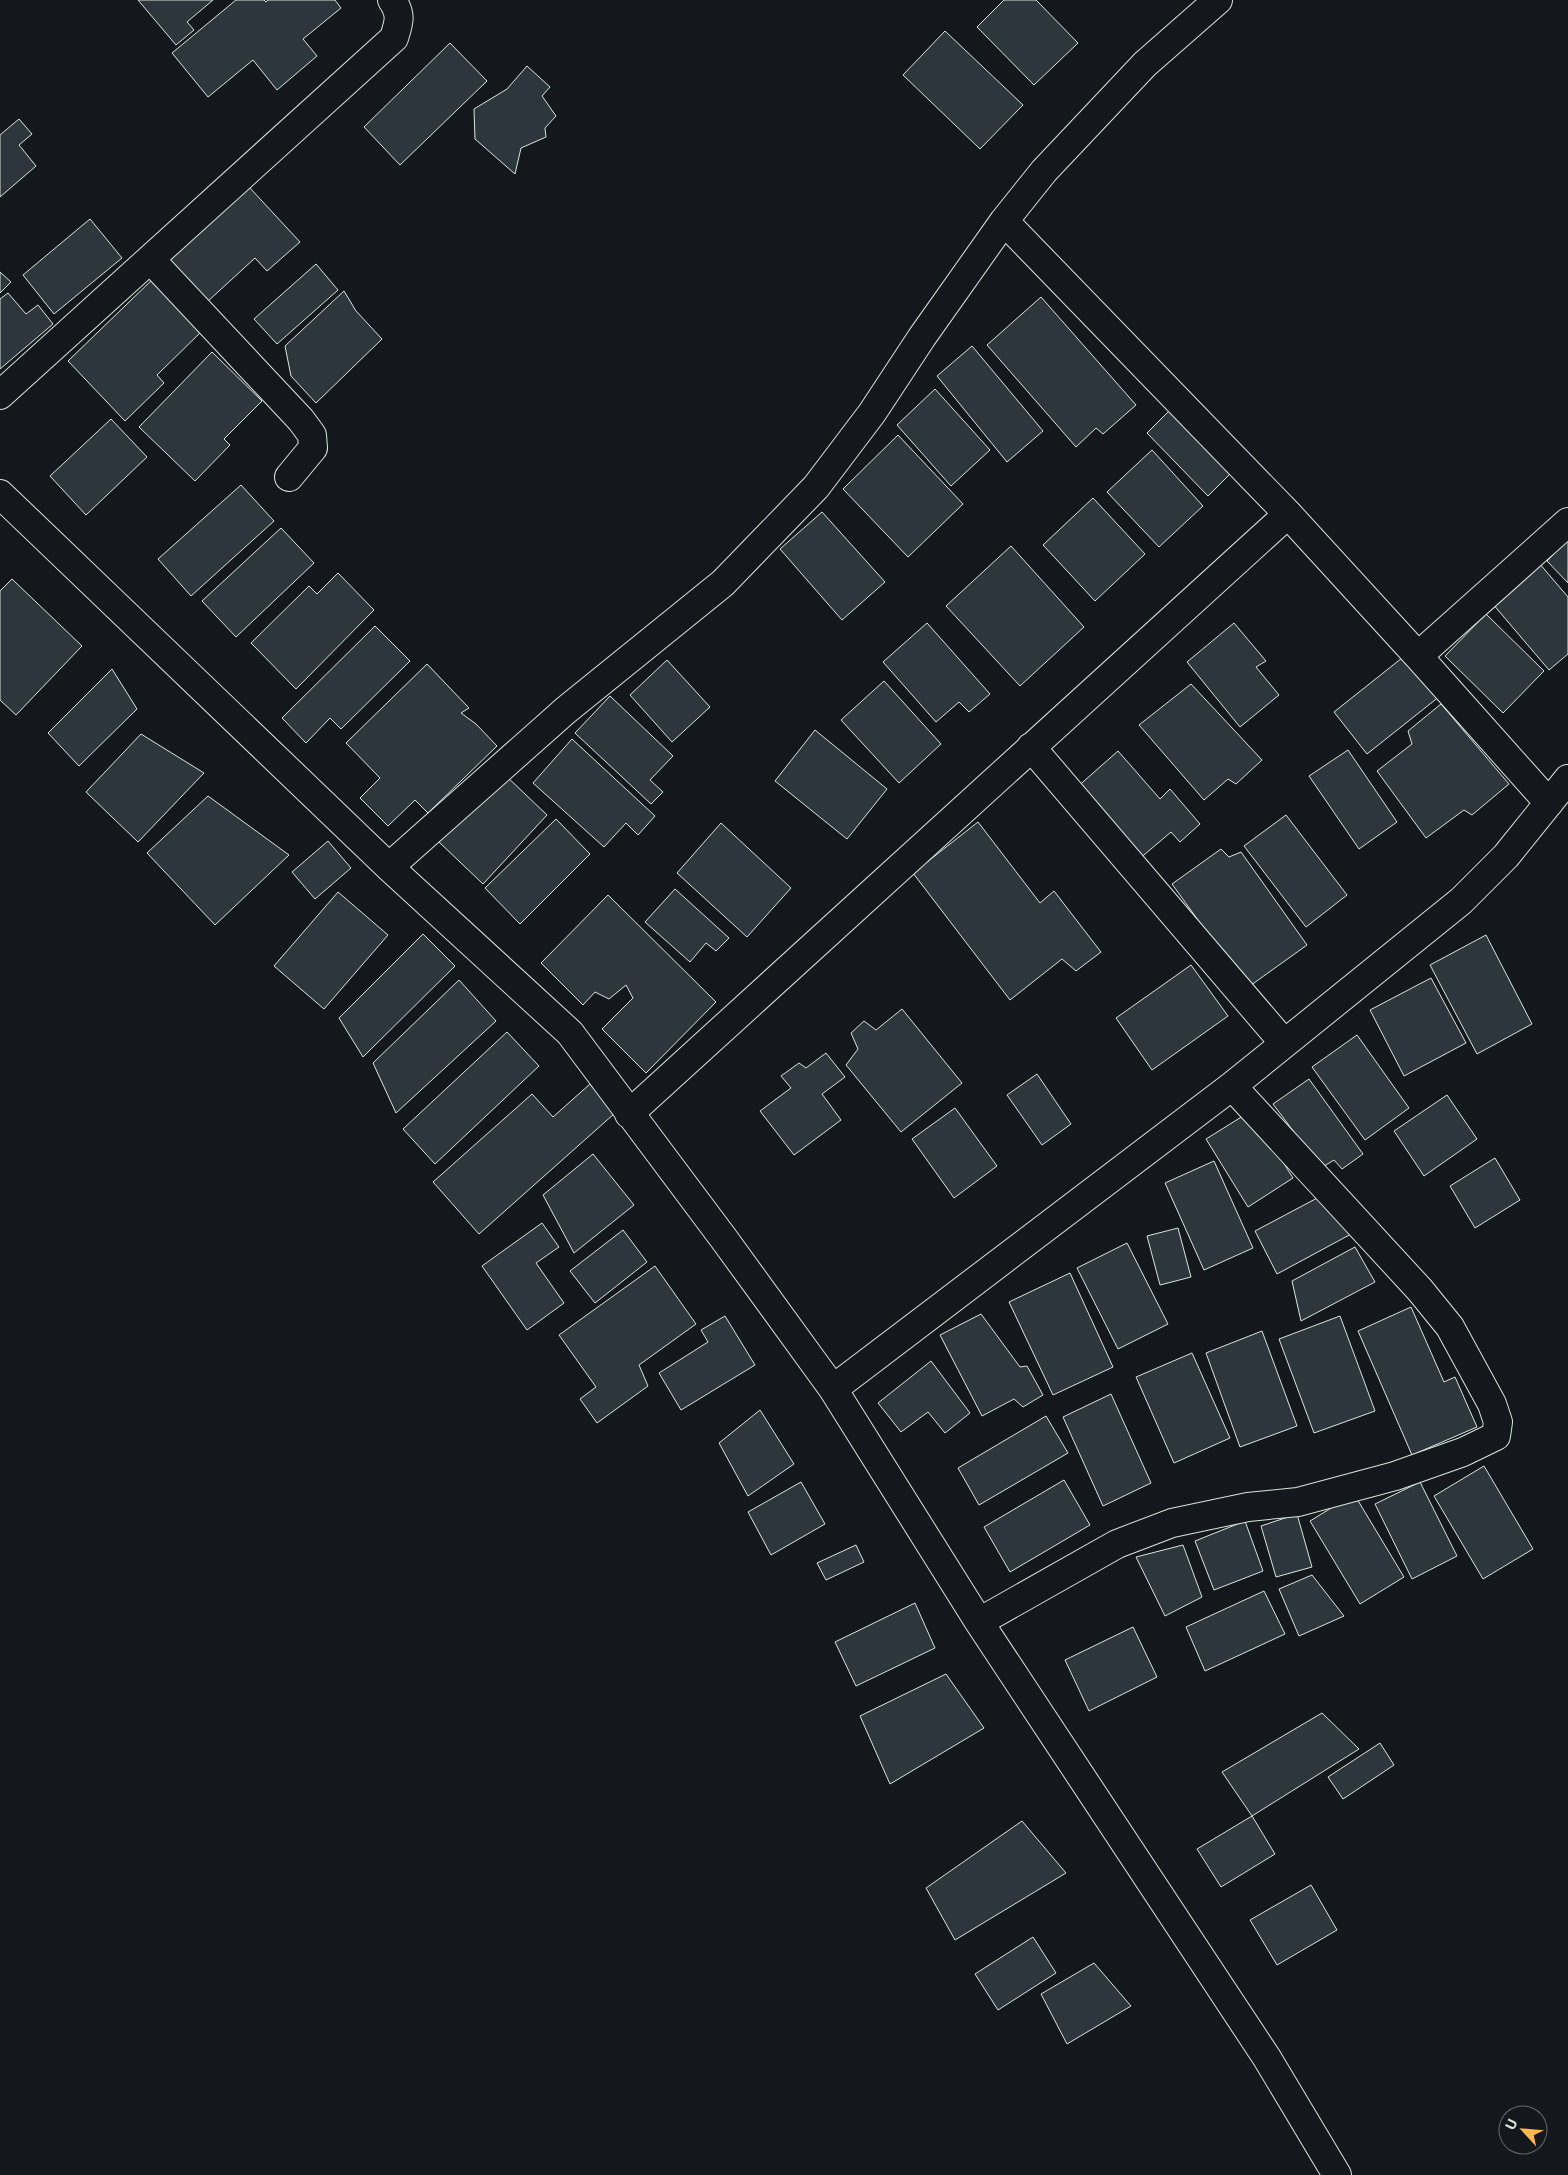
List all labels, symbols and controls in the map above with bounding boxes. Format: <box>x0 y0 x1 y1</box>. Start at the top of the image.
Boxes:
north arrow <box>1498 2105 1548 2155</box>
text: U <box>1500 2115 1522 2133</box>

